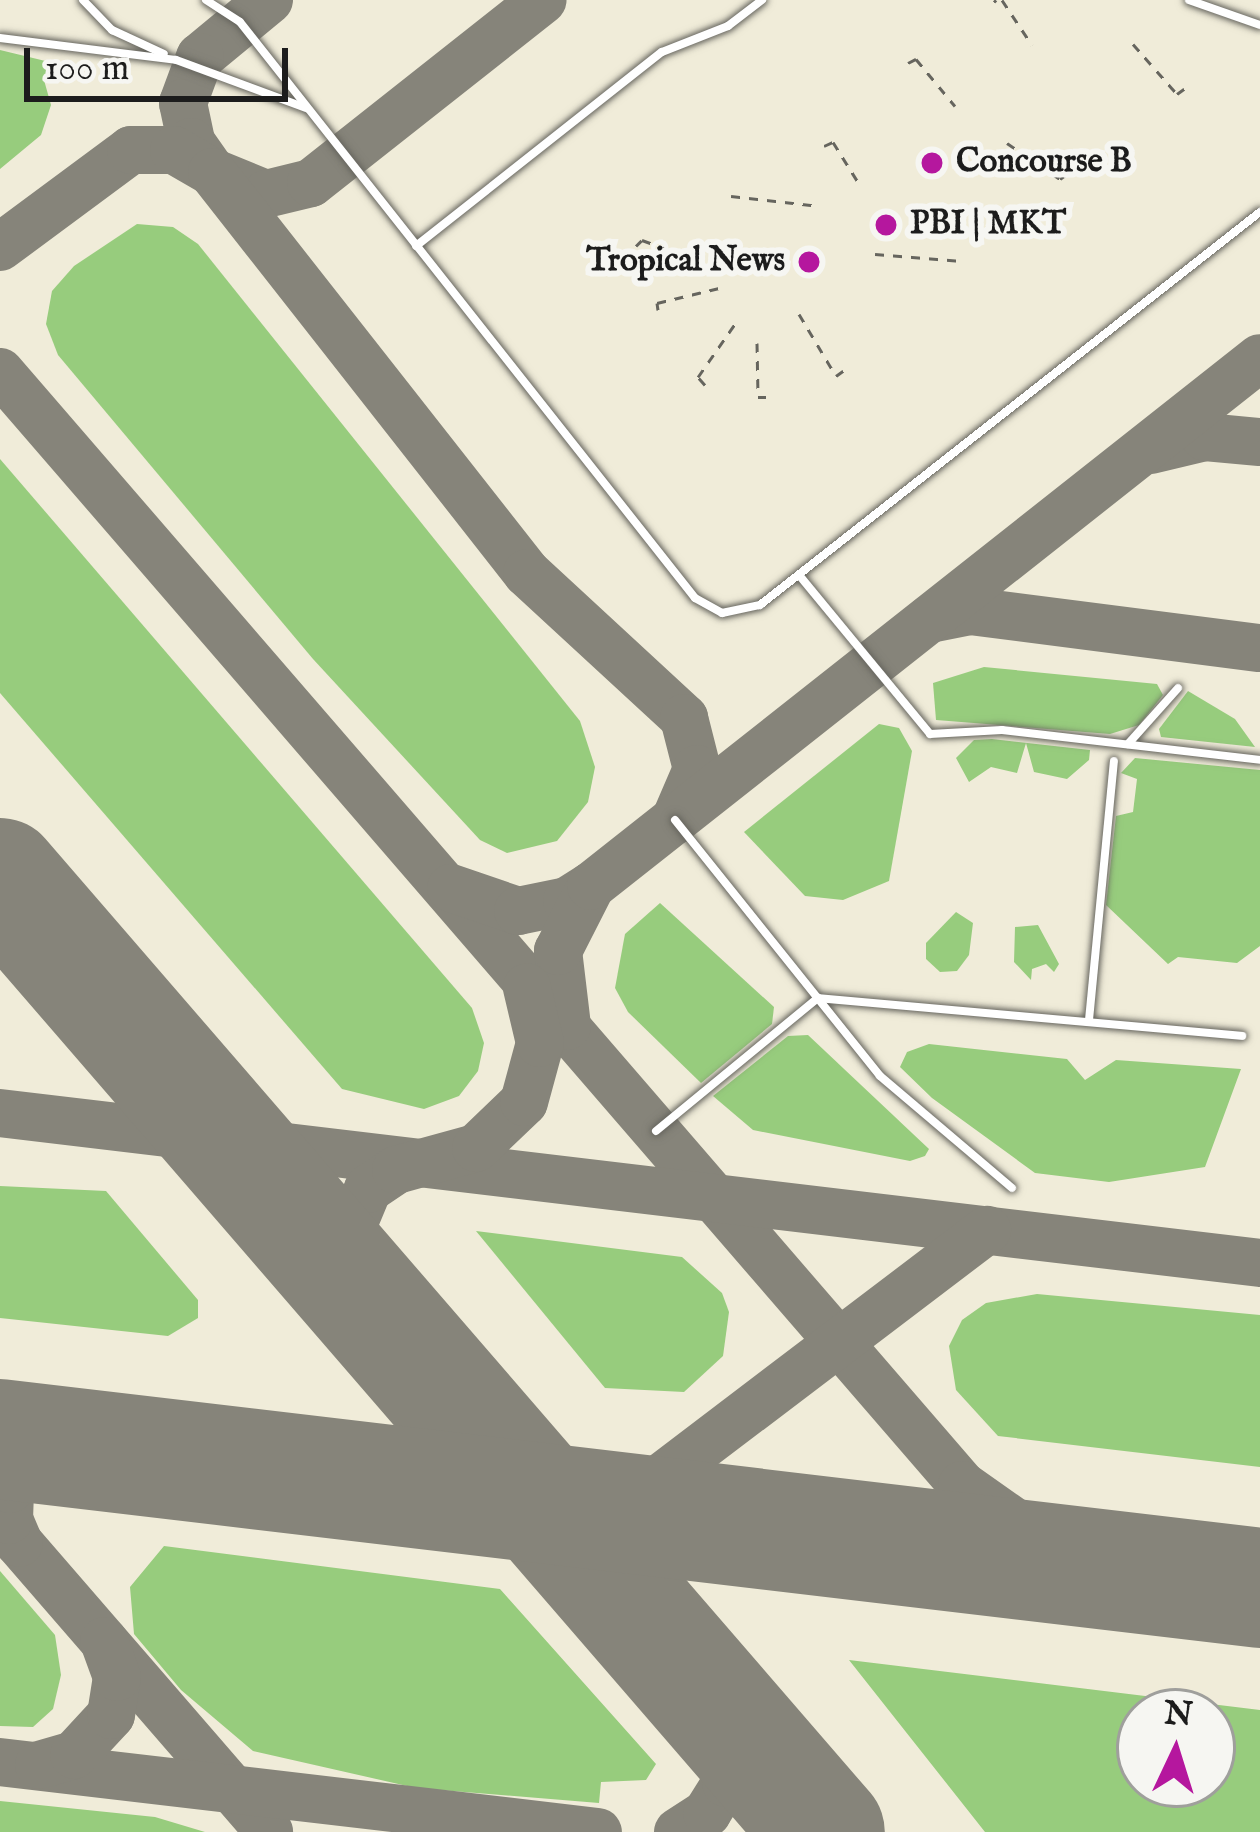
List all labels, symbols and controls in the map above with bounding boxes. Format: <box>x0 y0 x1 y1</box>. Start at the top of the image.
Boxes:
scale bar <box>30 24 294 98</box>
text: 100 m <box>45 46 129 92</box>
place label: Concourse B <box>956 143 1132 183</box>
marker: Concourse B <box>919 150 945 176</box>
place label: PBI | MKT <box>910 205 1066 245</box>
marker: PBI | MKT <box>873 212 899 238</box>
place label: Tropical News <box>586 242 785 282</box>
marker: Tropical News <box>796 249 822 275</box>
north arrow <box>1116 1688 1236 1808</box>
text: N <box>1163 1693 1194 1737</box>

